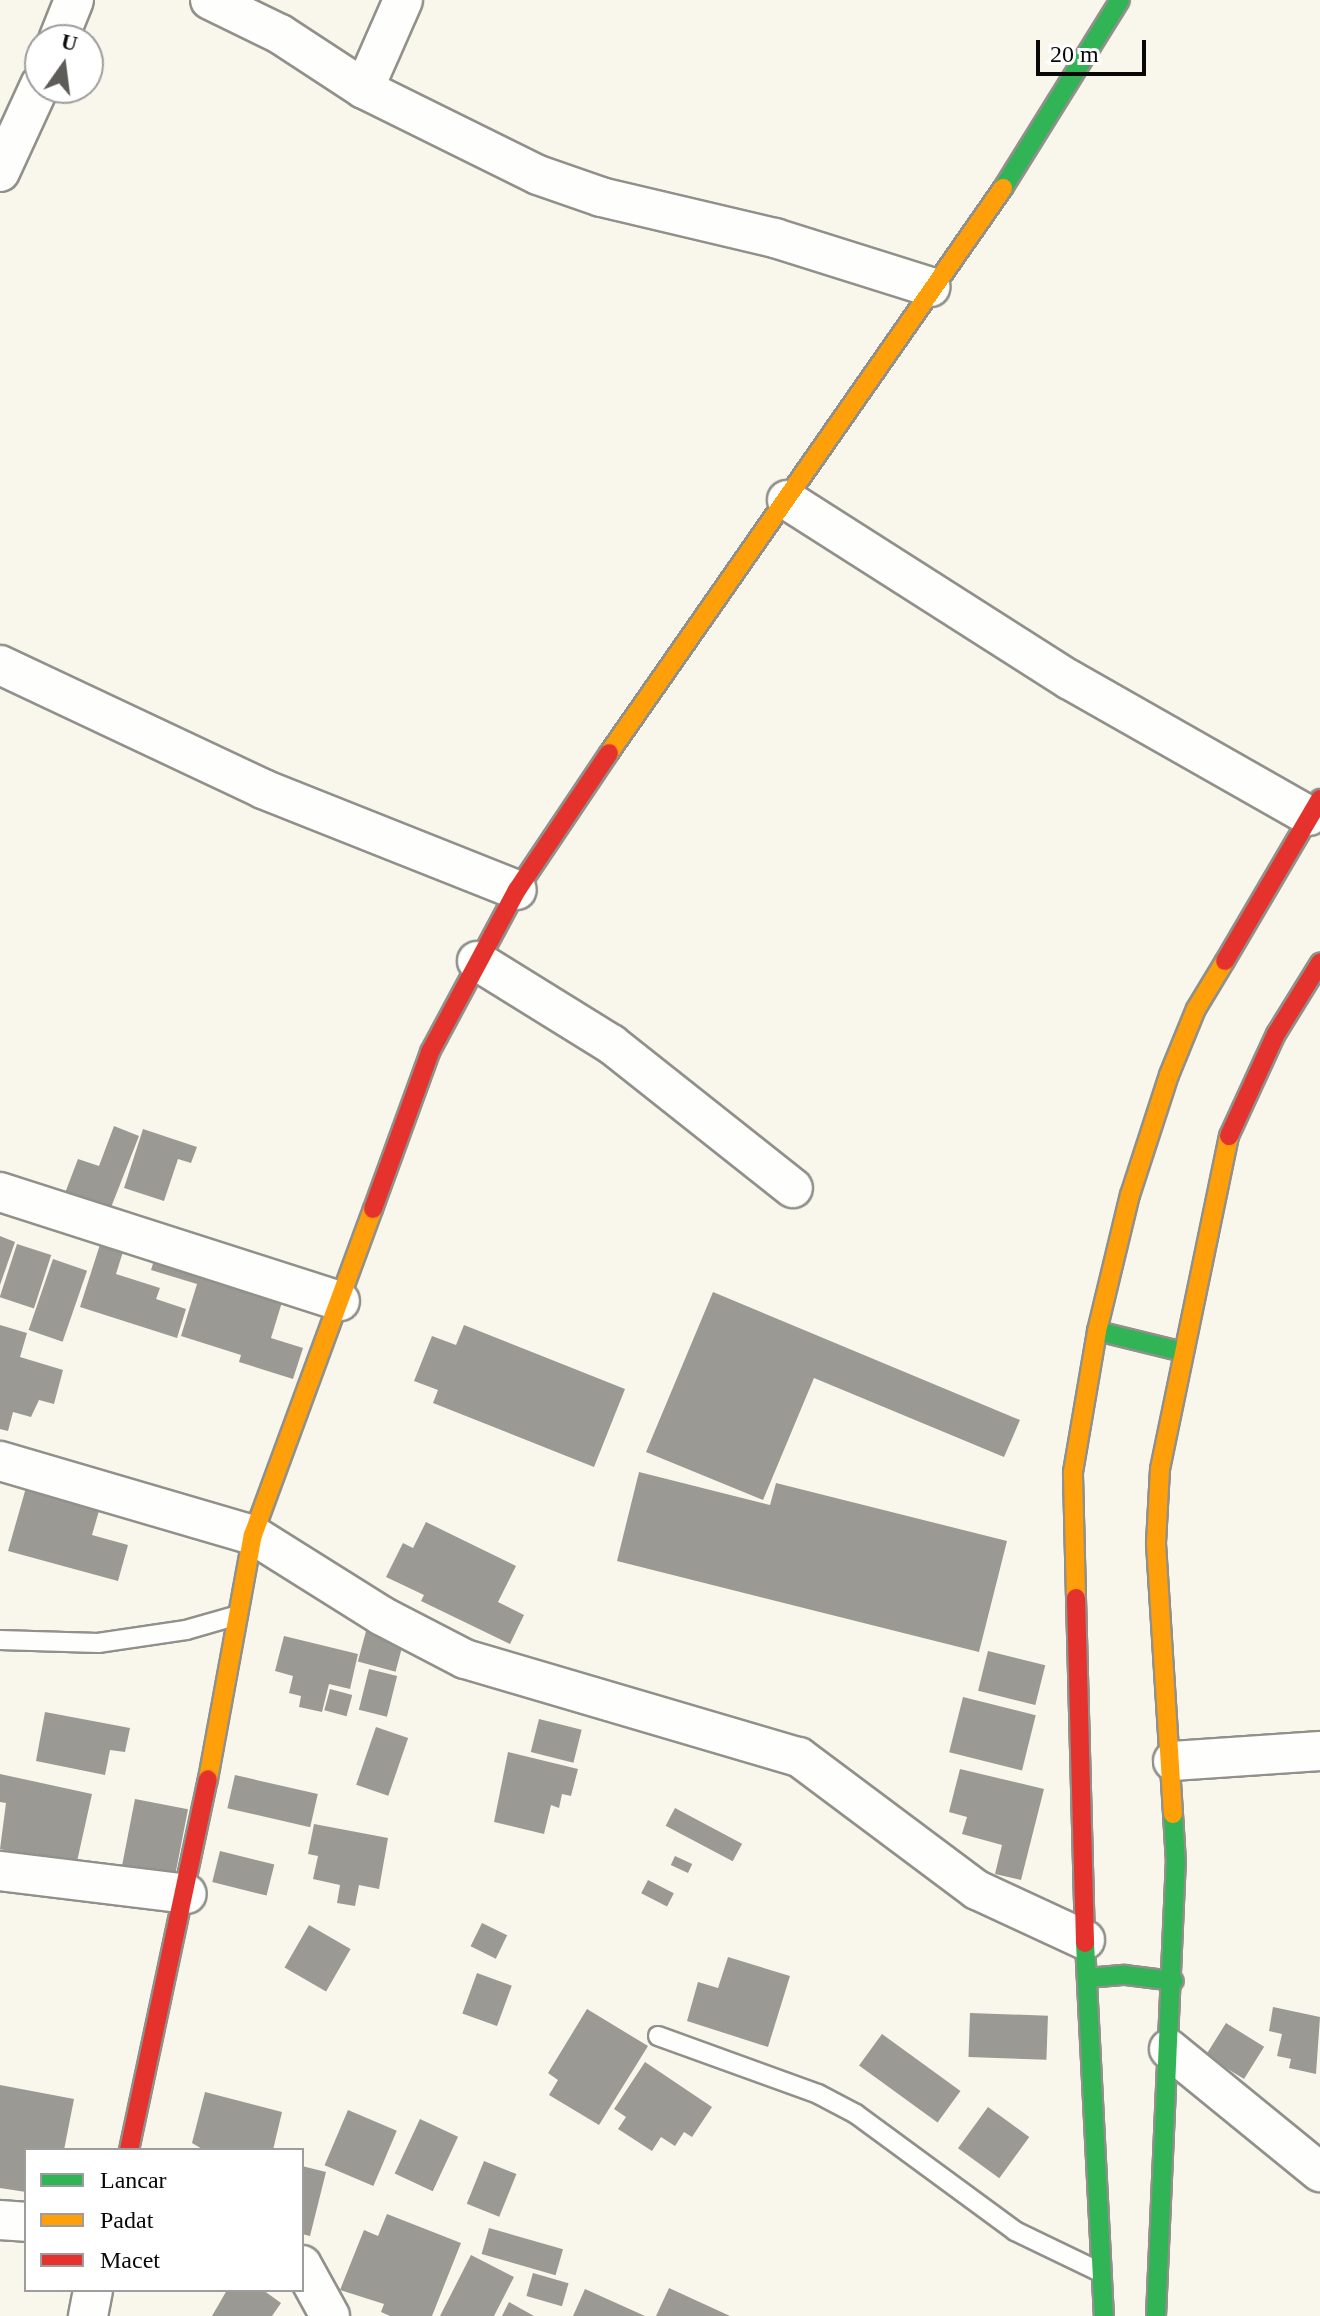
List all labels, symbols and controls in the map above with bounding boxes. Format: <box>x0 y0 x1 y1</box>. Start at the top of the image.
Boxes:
north arrow <box>24 24 104 104</box>
scale bar <box>1040 24 1150 74</box>
text: U <box>59 28 80 56</box>
text: 20 m <box>1050 41 1099 67</box>
legend <box>24 2148 304 2292</box>
text: Lancar <box>100 2167 167 2193</box>
text: Padat <box>100 2207 153 2233</box>
text: Macet <box>100 2247 160 2273</box>

